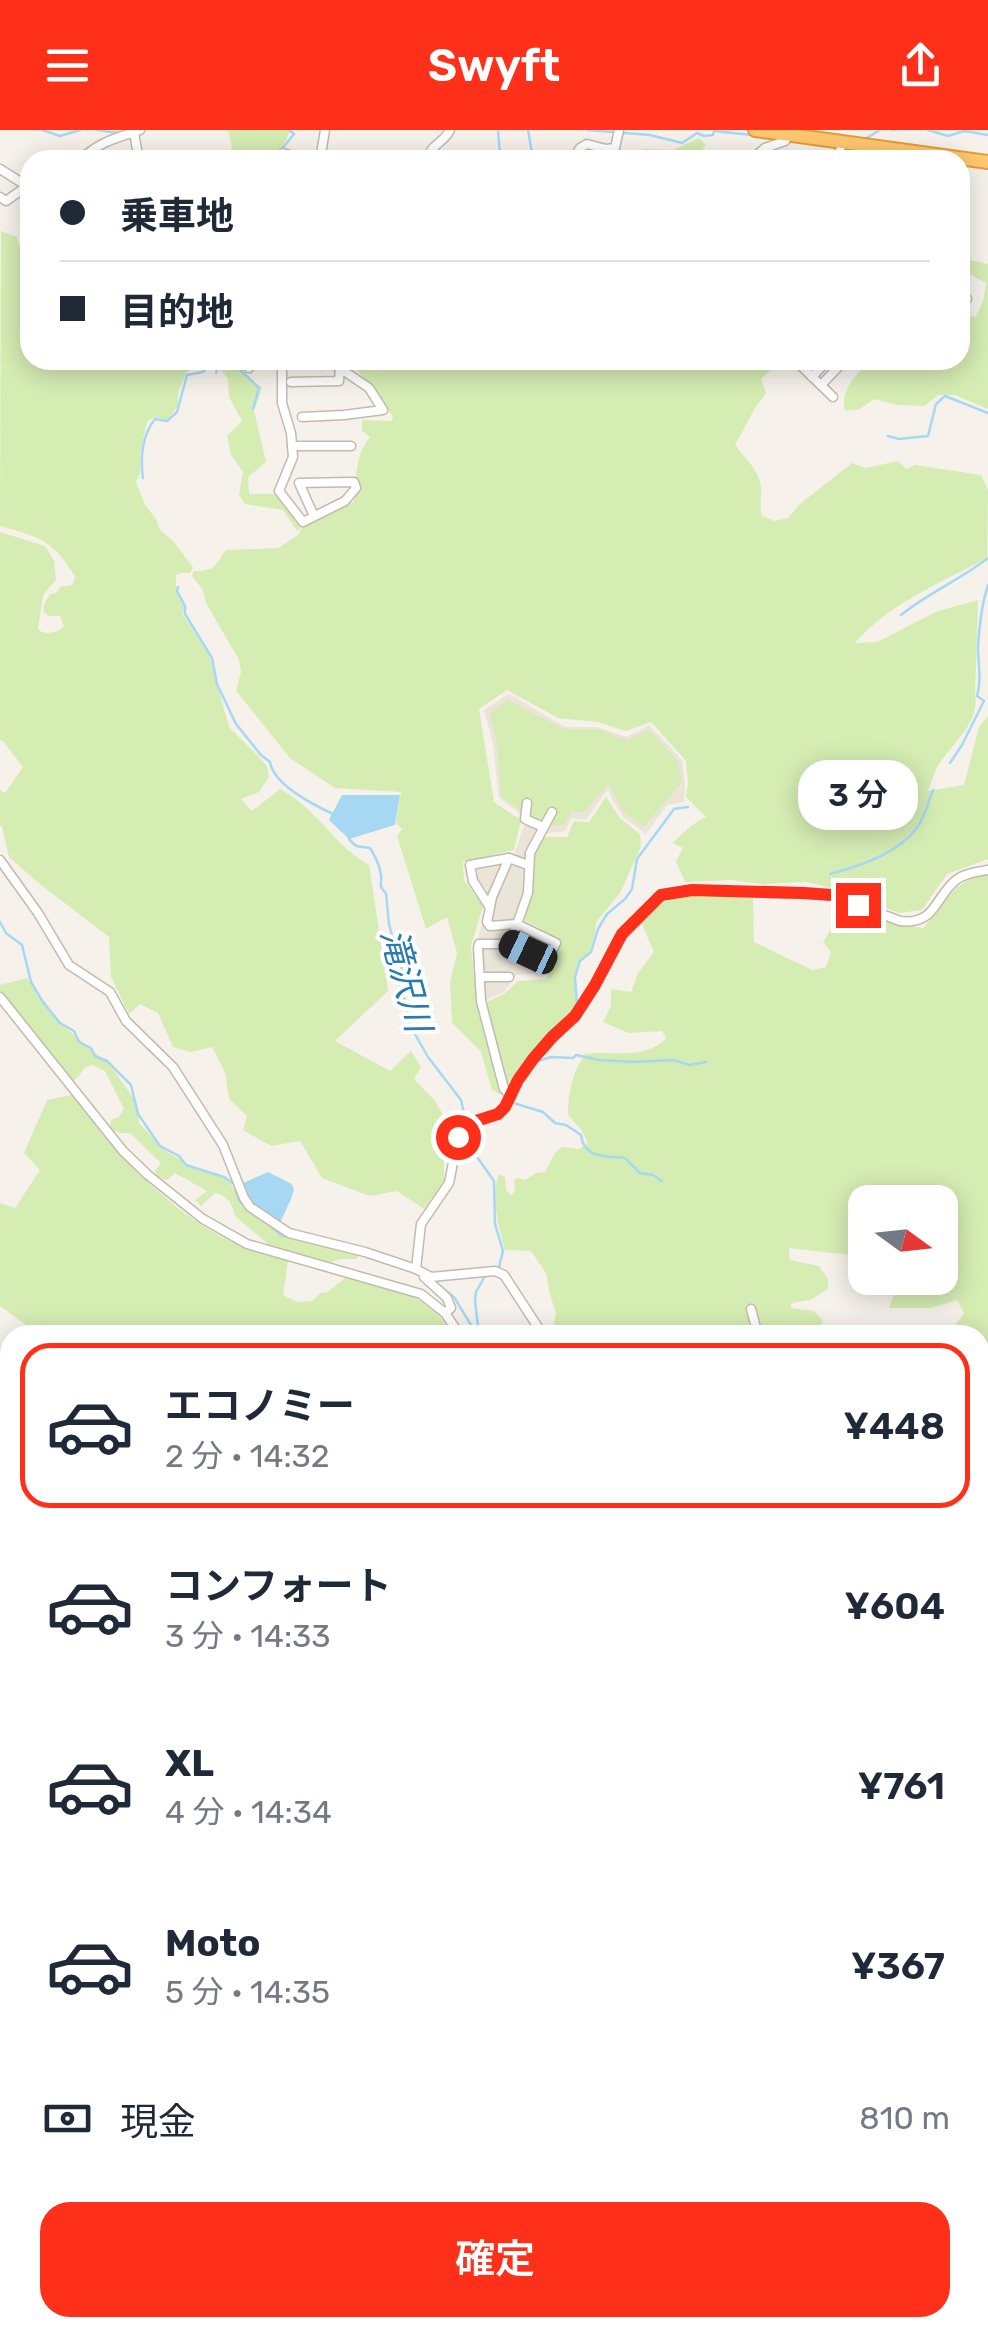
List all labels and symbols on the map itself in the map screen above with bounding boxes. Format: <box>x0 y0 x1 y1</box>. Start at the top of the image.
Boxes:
callout: 3 分 <box>798 760 918 830</box>
route end <box>836 883 881 928</box>
water label: 滝沢川 <box>372 924 441 1040</box>
car <box>494 926 562 978</box>
route start <box>436 1115 481 1160</box>
north arrow <box>848 1185 958 1295</box>

